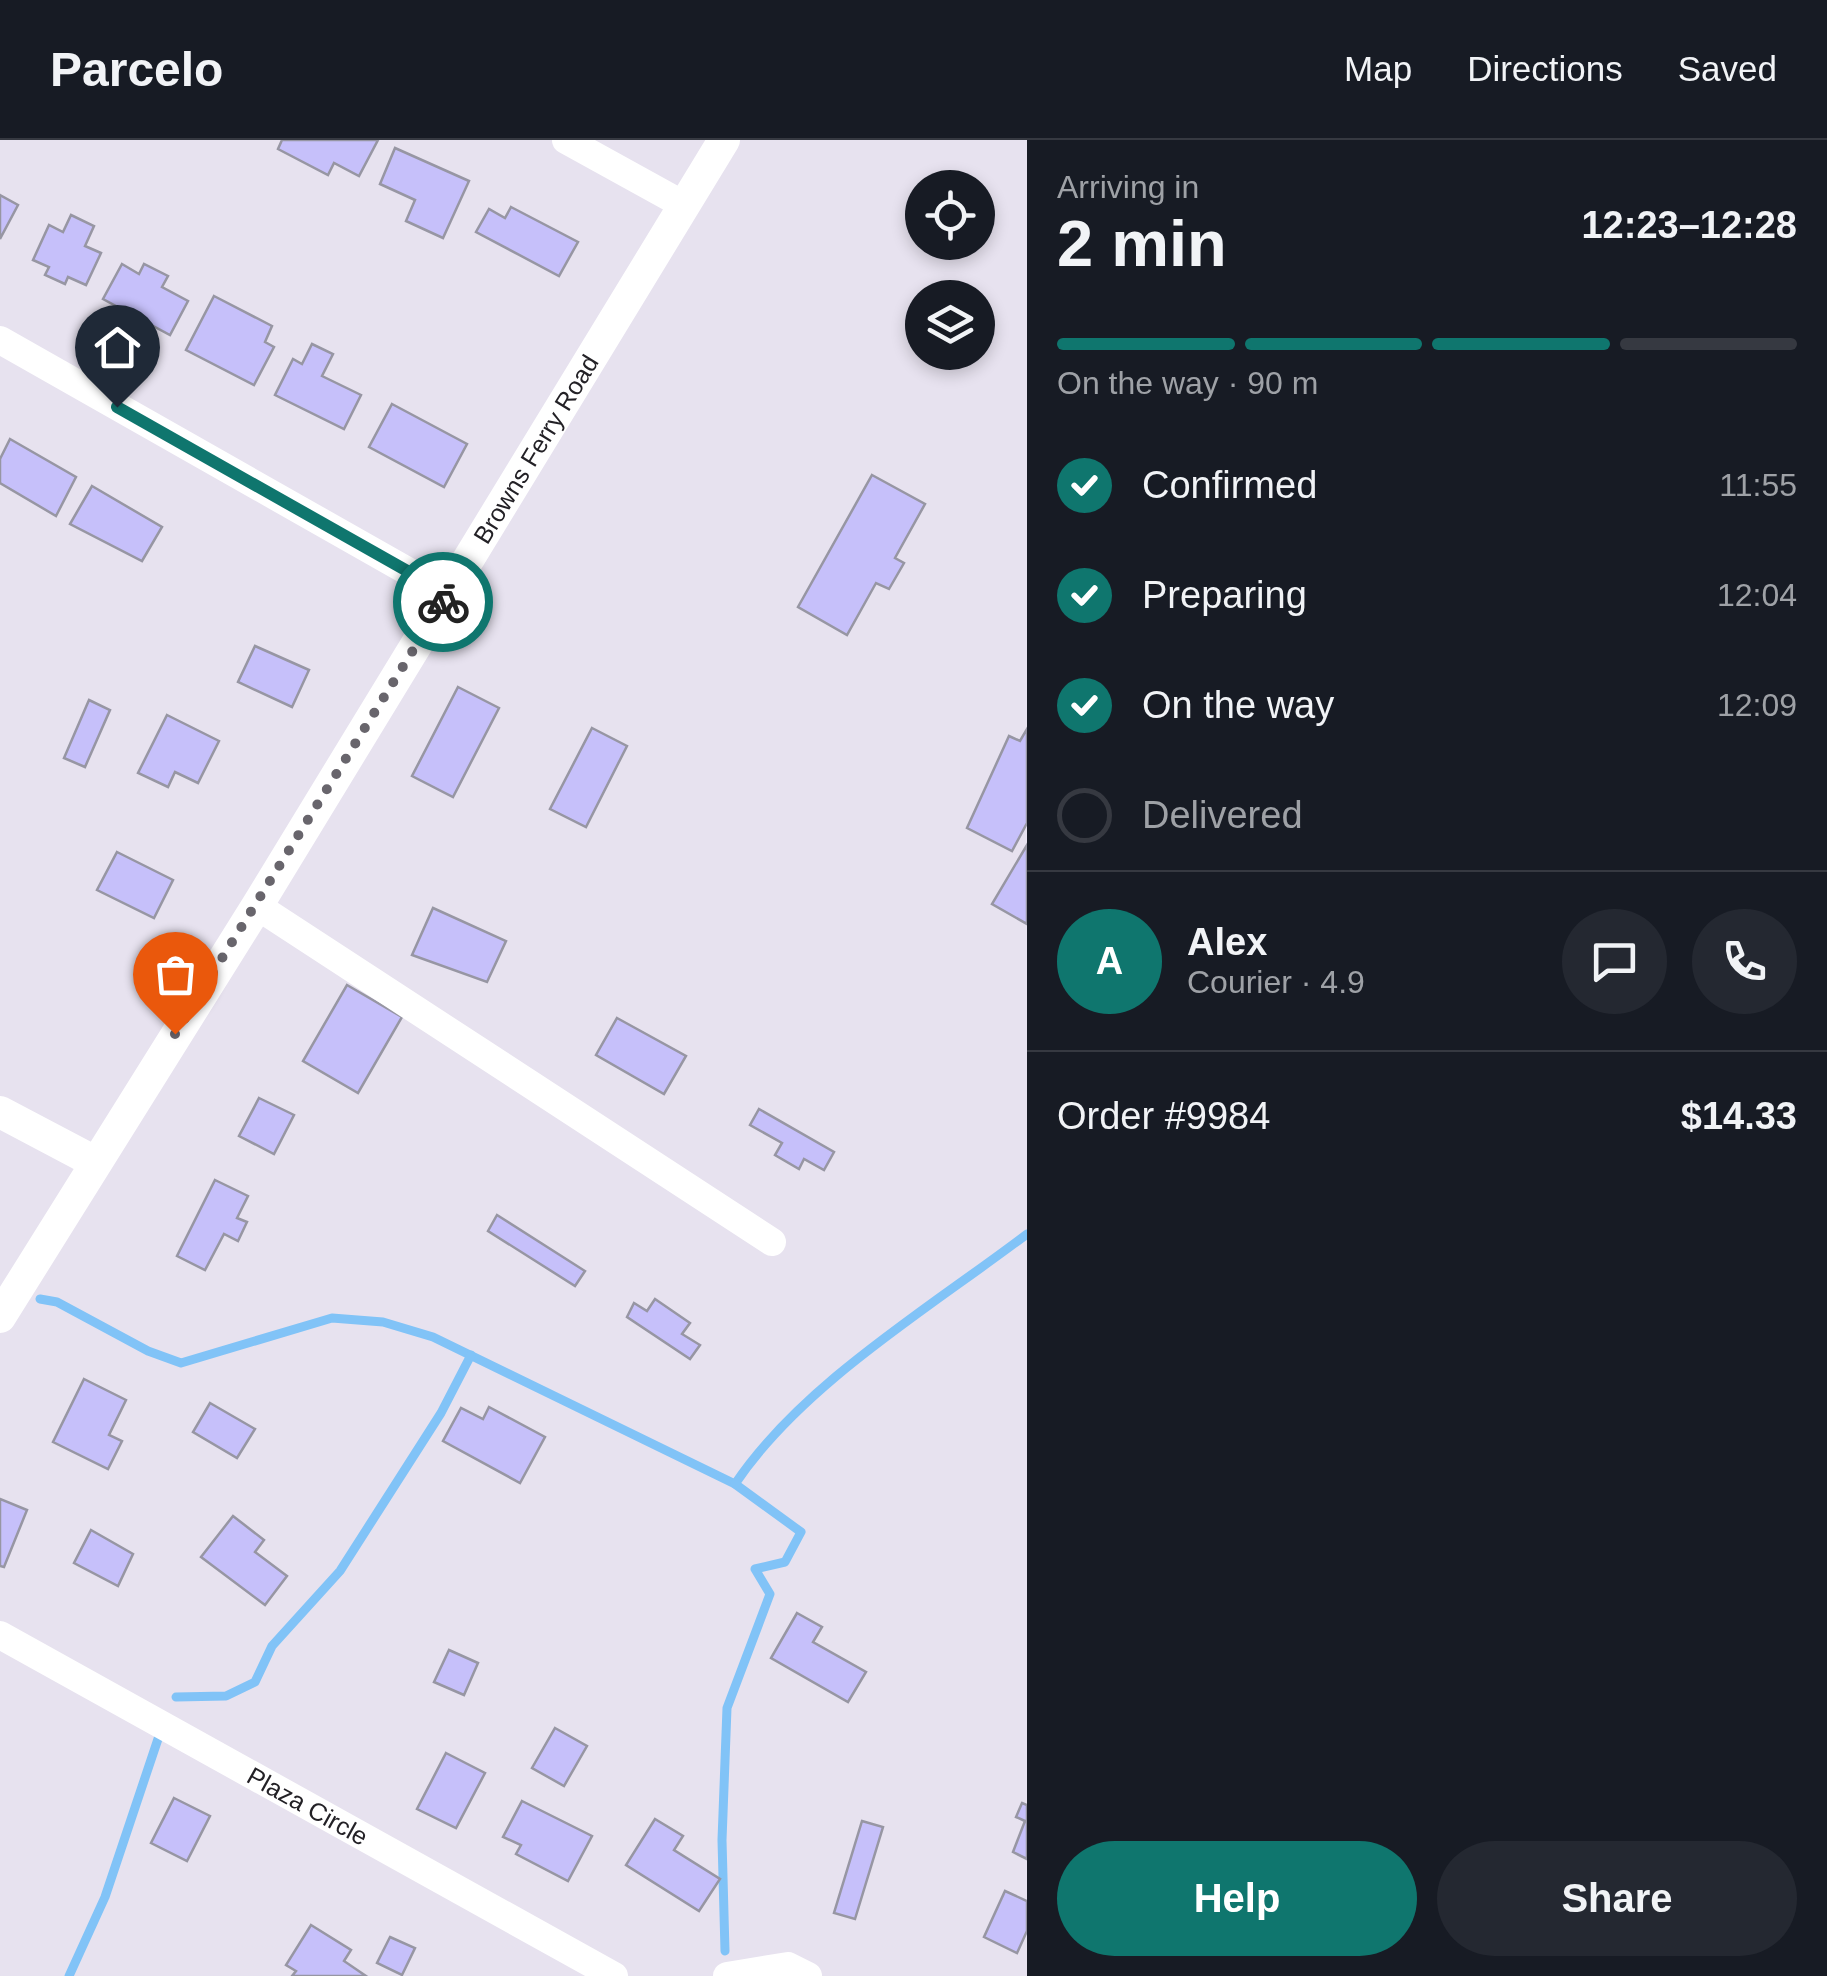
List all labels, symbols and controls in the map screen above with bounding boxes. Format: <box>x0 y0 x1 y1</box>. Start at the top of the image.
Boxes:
text: Parcelo <box>50 43 223 96</box>
text: Map <box>1344 49 1412 88</box>
text: Directions <box>1467 49 1623 88</box>
text: Saved <box>1678 49 1777 88</box>
text: Arriving in <box>1057 169 1199 205</box>
map controls <box>905 170 995 370</box>
button: locate <box>905 170 995 260</box>
text: 12:23–12:28 <box>1581 204 1797 246</box>
text: 2 min <box>1057 207 1227 280</box>
button: layers <box>905 280 995 370</box>
pin <box>75 305 160 408</box>
icon: home <box>90 320 145 375</box>
street label: Browns Ferry Road <box>468 350 604 548</box>
text: On the way · 90 m <box>1057 365 1318 401</box>
icon: check <box>1057 458 1112 513</box>
text: Confirmed <box>1142 464 1317 506</box>
text: 11:55 <box>1719 467 1797 503</box>
courier <box>393 552 493 652</box>
icon: check <box>1057 568 1112 623</box>
text: Preparing <box>1142 574 1307 616</box>
icon: bike <box>416 575 471 630</box>
text: 12:04 <box>1717 577 1797 613</box>
icon: check <box>1057 678 1112 733</box>
text: On the way <box>1142 684 1334 726</box>
text: 12:09 <box>1717 687 1797 723</box>
text: Delivered <box>1142 794 1303 836</box>
button: chat <box>1562 909 1667 1014</box>
button: phone <box>1692 909 1797 1014</box>
text: Alex <box>1187 921 1267 963</box>
pin <box>133 932 218 1035</box>
text: A <box>1096 940 1123 982</box>
icon: bag <box>148 947 203 1002</box>
text: Courier · 4.9 <box>1187 964 1365 1000</box>
text: Order #9984 <box>1057 1095 1270 1137</box>
text: $14.33 <box>1681 1095 1797 1137</box>
street label: Plaza Circle <box>243 1761 373 1851</box>
button: Help <box>1057 1841 1417 1956</box>
button: Share <box>1437 1841 1797 1956</box>

